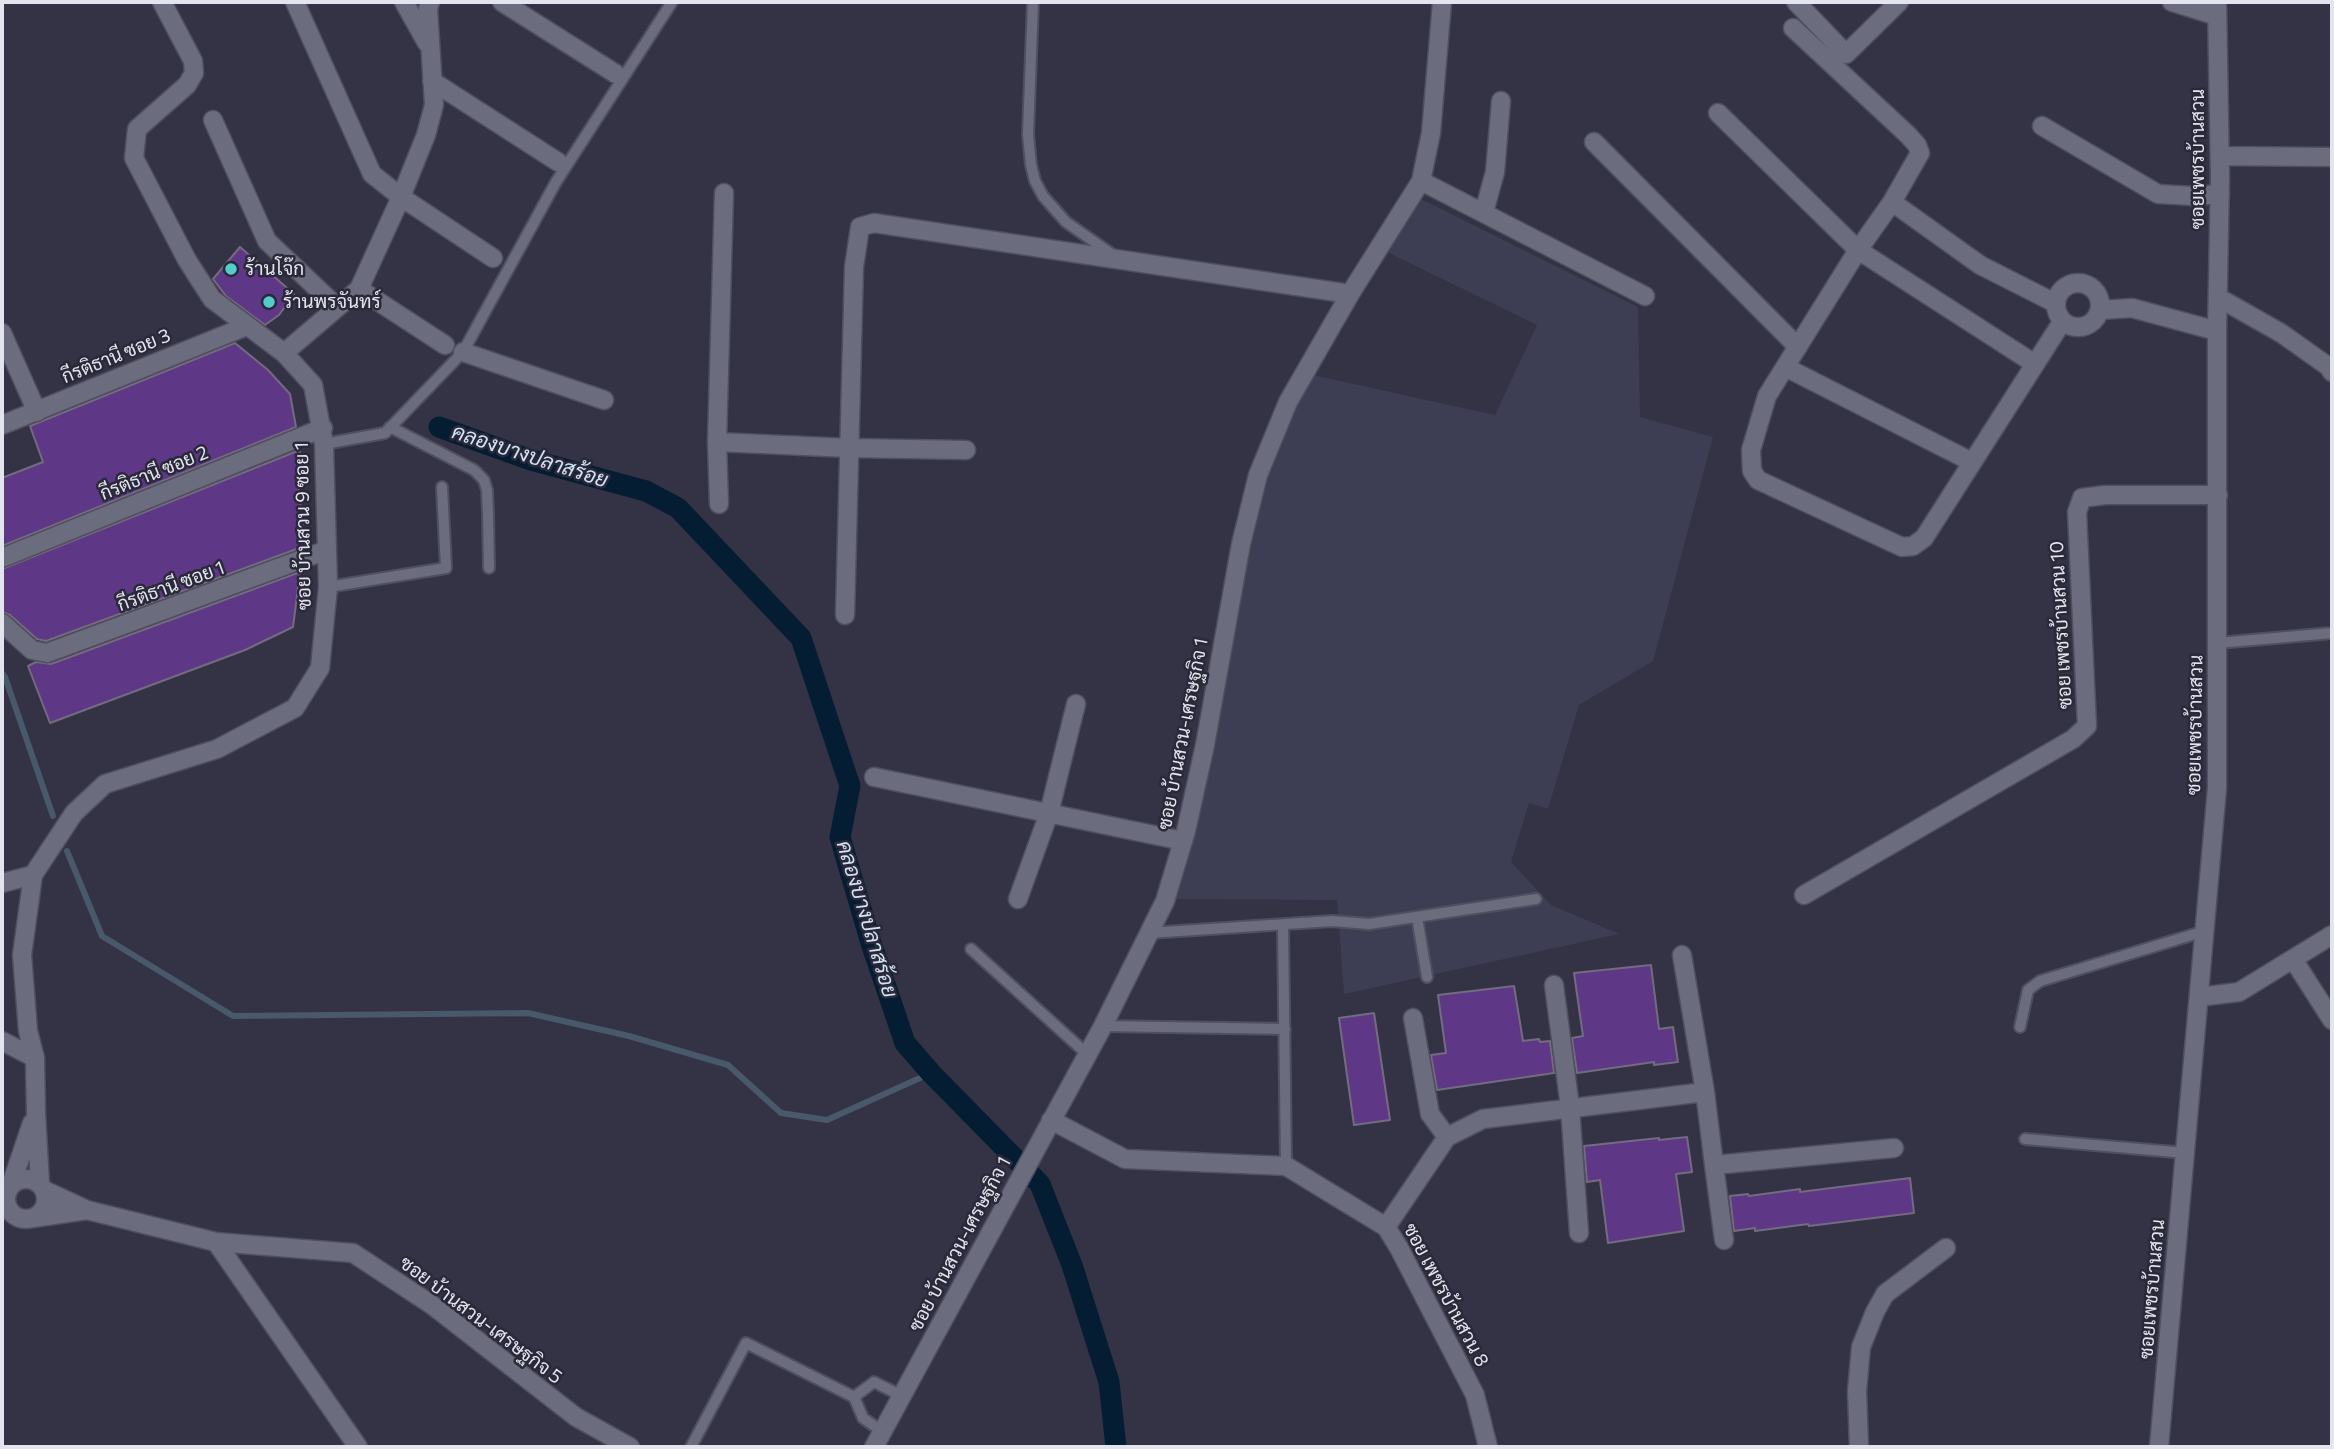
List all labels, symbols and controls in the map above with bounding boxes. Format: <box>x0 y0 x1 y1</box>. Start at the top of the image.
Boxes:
street label: ซอยเพชรบ้านสวน <box>2187 89 2209 229</box>
place label: ร้านโจ๊ก <box>245 258 304 280</box>
marker: ร้านโจ๊ก <box>223 261 239 277</box>
place label: ร้านพรจันทร์ <box>283 291 381 313</box>
marker: ร้านพรจันทร์ <box>261 294 277 310</box>
street label: กีรติธานี ซอย 3 <box>58 324 174 388</box>
water label: คลองบางปลาสร้อย <box>449 419 611 493</box>
street label: กีรติธานี ซอย 2 <box>96 441 212 505</box>
street label: ซอย บ้านสวน 9 ซอย 1 <box>290 442 316 610</box>
street label: ซอย เพชรบ้านสวน 10 <box>2045 540 2077 710</box>
street label: กีรติธานี ซอย 1 <box>114 556 228 616</box>
street label: ซอย บ้านสวน-เศรษฐกิจ 1 <box>1153 636 1213 832</box>
street label: ซอยเพชรบ้านสวน <box>2182 655 2208 795</box>
water label: คลองบางปลาสร้อย <box>831 837 903 1001</box>
street label: ซอย บ้านสวน-เศรษฐกิจ 1 <box>904 1153 1016 1335</box>
street label: ซอยเพชรบ้านสวน <box>2135 1218 2169 1360</box>
street label: ซอย เพชรบ้านสวน 8 <box>1399 1219 1493 1371</box>
street label: ซอย บ้านสวน-เศรษฐกิจ 5 <box>395 1251 567 1389</box>

